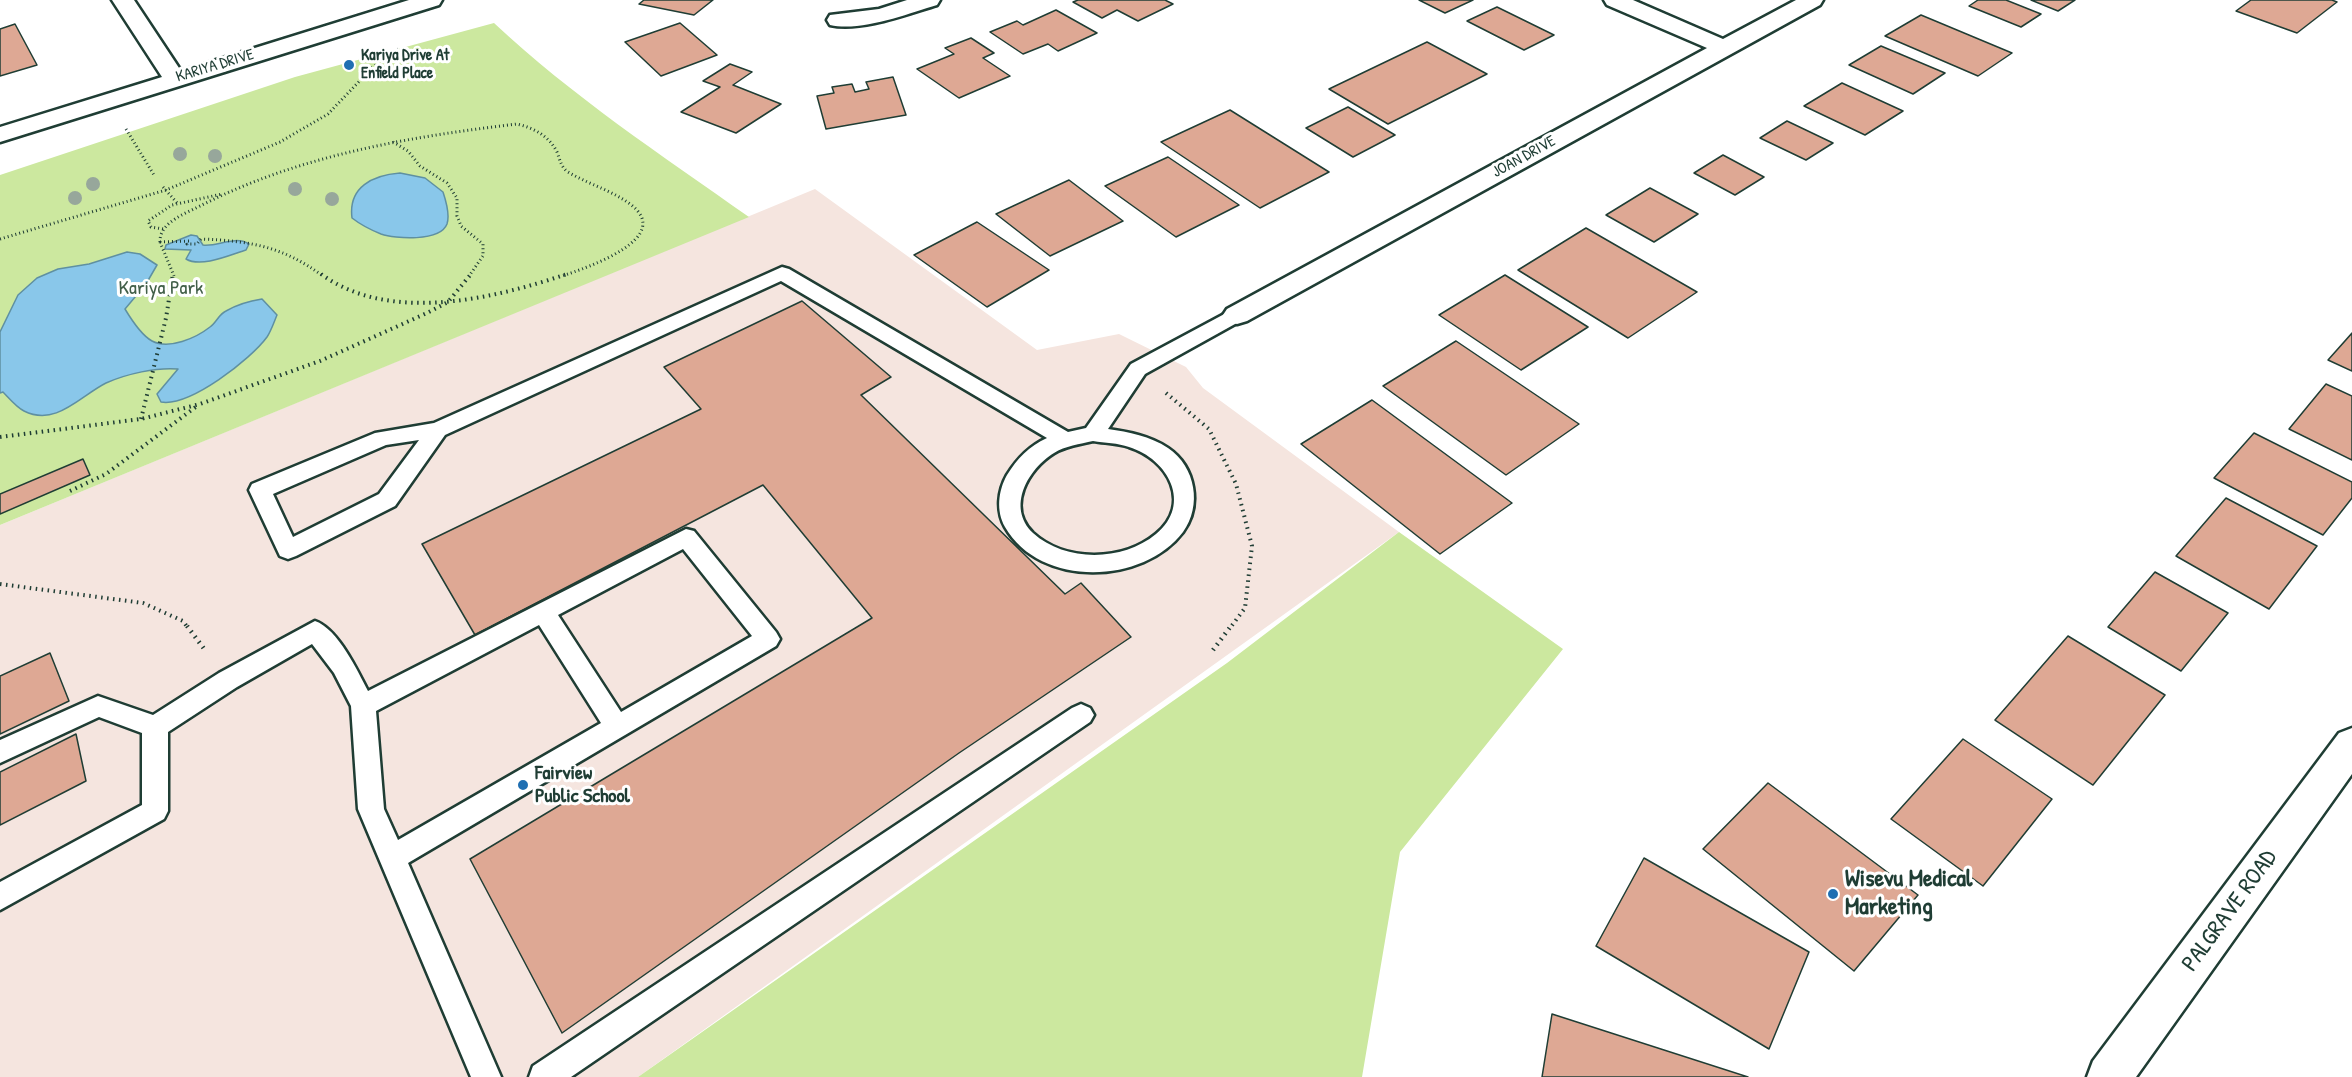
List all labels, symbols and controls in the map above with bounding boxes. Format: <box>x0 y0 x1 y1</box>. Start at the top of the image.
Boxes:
street label: KARIYA DRIVE <box>174 45 256 87</box>
place label: Kariya Drive At Enfield Place <box>361 46 449 84</box>
marker: Kariya Drive At Enfield Place <box>342 58 356 72</box>
street label: JOAN DRIVE <box>1489 132 1559 182</box>
park label: Kariya Park <box>119 277 203 301</box>
place label: Fairview Public School <box>535 762 630 809</box>
marker: Fairview Public School <box>516 778 530 792</box>
street label: PALGRAVE ROAD <box>2176 845 2284 977</box>
place label: Wisevu Medical Marketing <box>1845 866 1972 922</box>
marker: Wisevu Medical Marketing <box>1826 887 1840 901</box>

